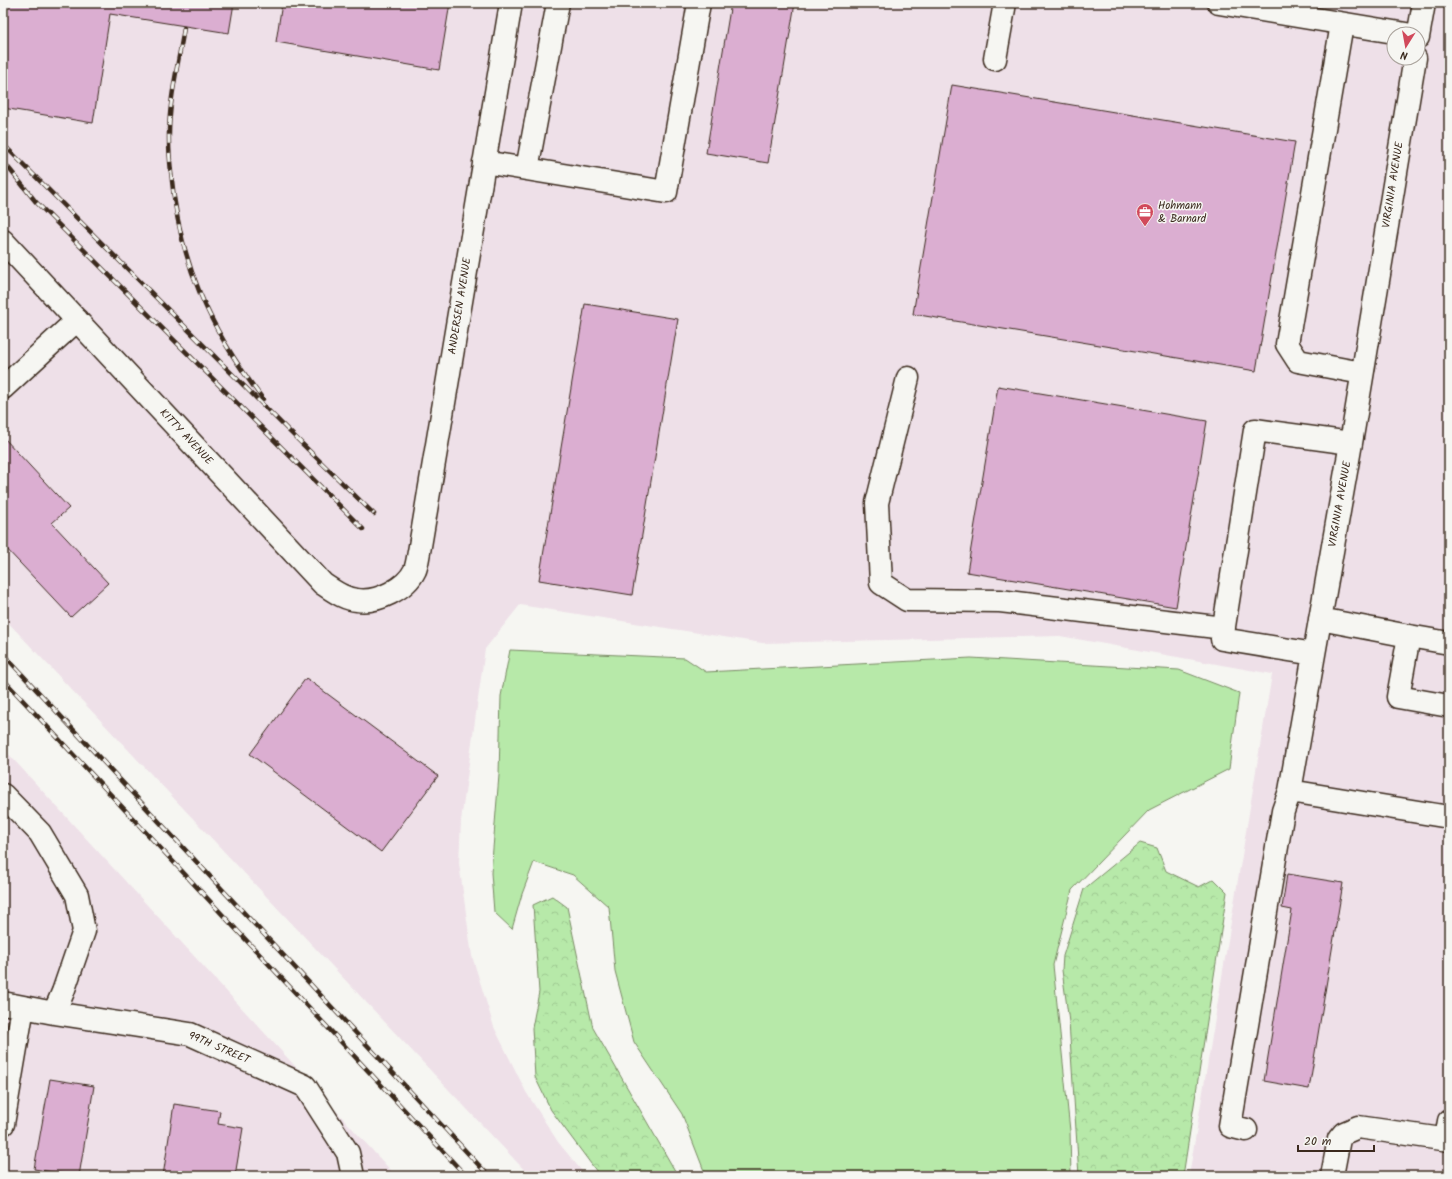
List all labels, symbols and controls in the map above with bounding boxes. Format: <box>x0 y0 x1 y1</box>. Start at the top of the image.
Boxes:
north arrow <box>1386 26 1426 66</box>
text: N <box>1399 45 1409 64</box>
street label: VIRGINIA AVENUE <box>1377 140 1409 229</box>
place label: Hohmann & Barnard <box>1158 197 1207 228</box>
office icon: Hohmann & Barnard <box>1135 202 1155 227</box>
street label: ANDERSEN AVENUE <box>443 256 477 356</box>
street label: KITTY AVENUE <box>155 405 217 470</box>
street label: VIRGINIA AVENUE <box>1324 459 1357 549</box>
street label: 99TH STREET <box>185 1027 254 1069</box>
scale bar <box>1298 1127 1374 1153</box>
text: 20 m <box>1304 1132 1332 1151</box>

